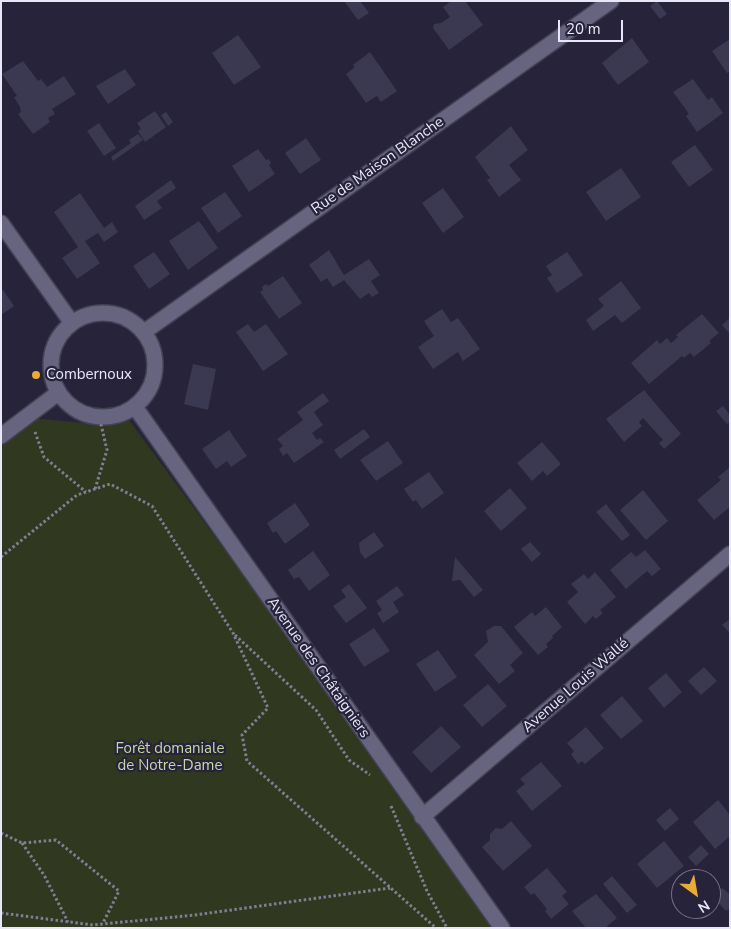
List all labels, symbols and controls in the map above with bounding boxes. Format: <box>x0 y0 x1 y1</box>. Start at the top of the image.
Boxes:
scale bar <box>561 10 626 42</box>
text: 20 m <box>566 19 601 39</box>
street label: Rue de Maison Blanche <box>308 113 448 219</box>
place label: Combernoux <box>46 366 132 384</box>
marker: Combernoux <box>30 369 42 381</box>
street label: Avenue des Châtaigniers <box>263 594 373 742</box>
street label: Avenue Louis Wallé <box>519 635 633 737</box>
park label: Forêt domaniale de Notre-Dame <box>116 740 224 775</box>
north arrow <box>671 869 721 919</box>
text: N <box>694 895 713 917</box>

